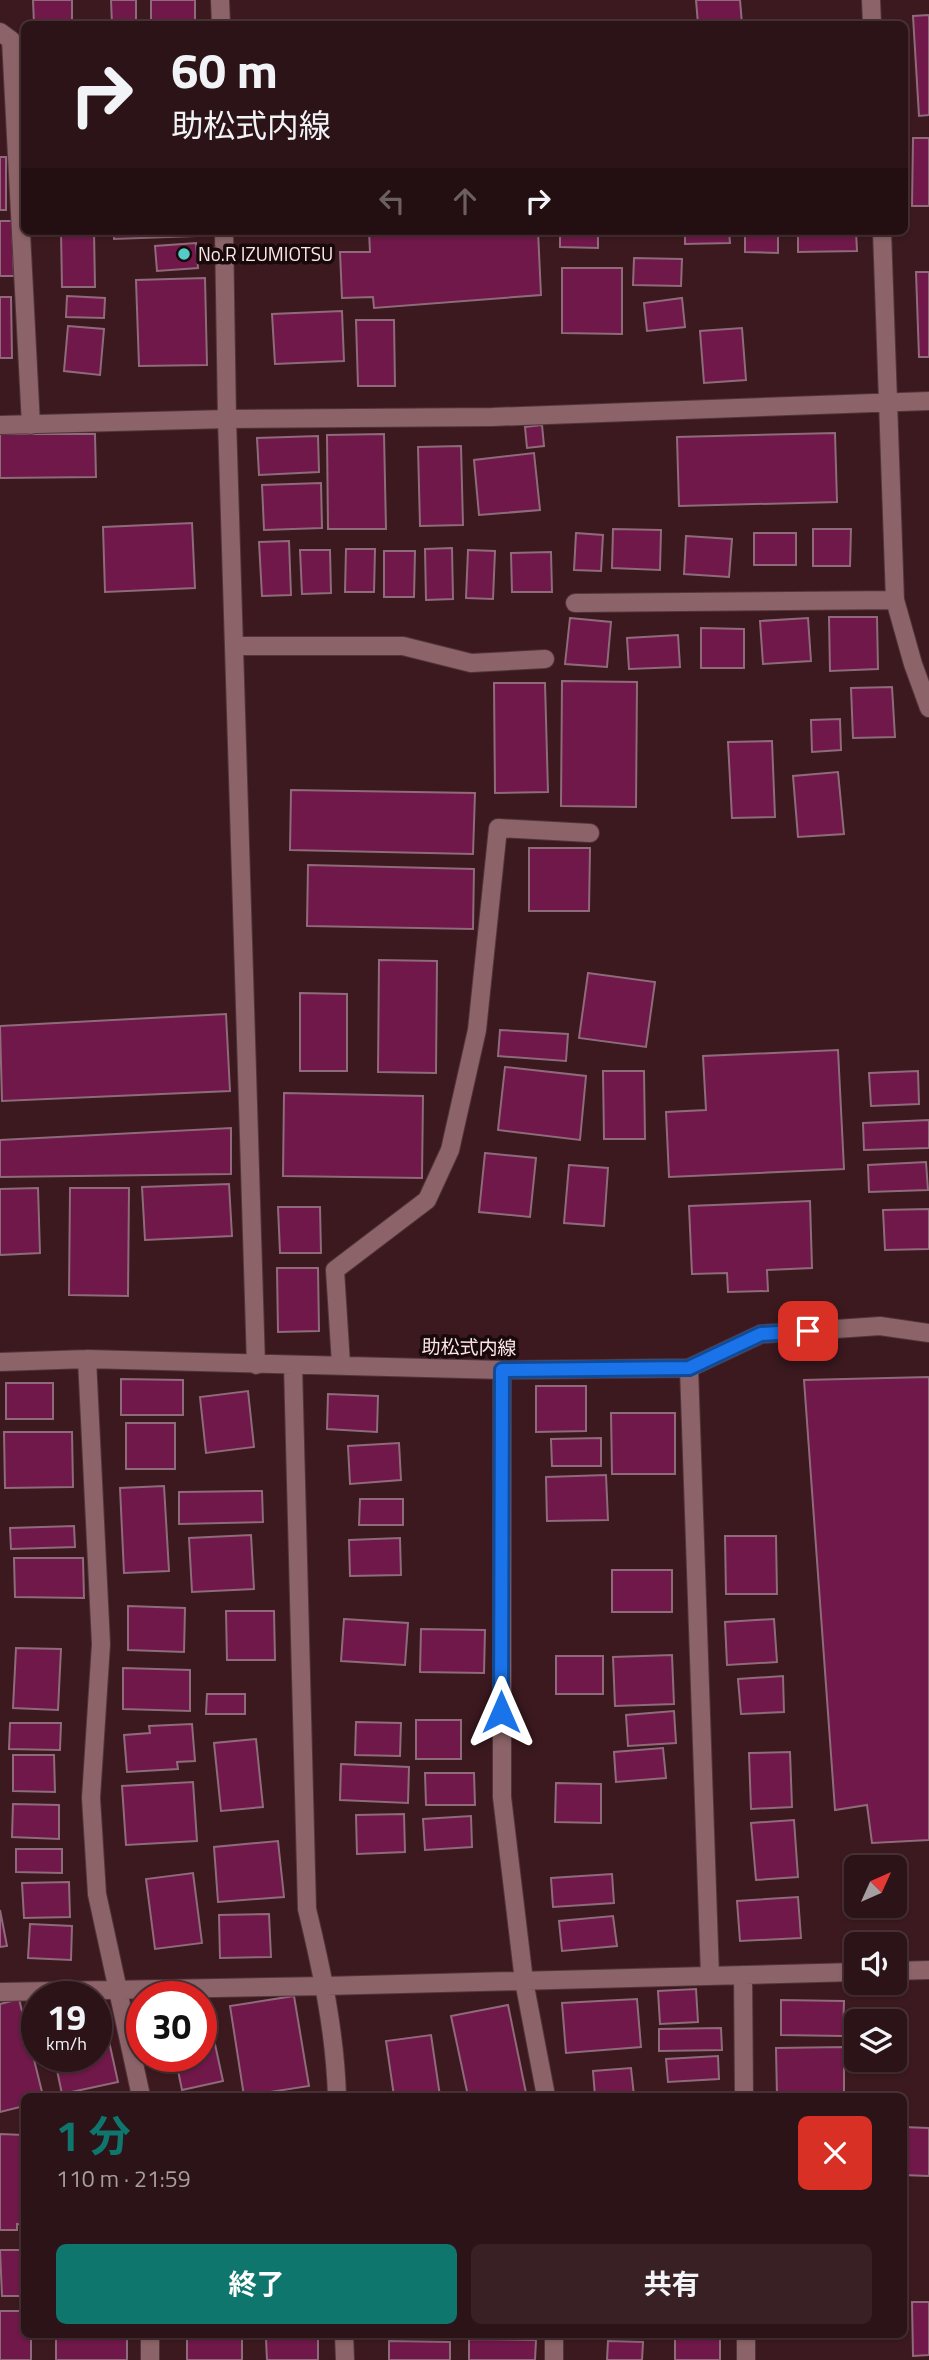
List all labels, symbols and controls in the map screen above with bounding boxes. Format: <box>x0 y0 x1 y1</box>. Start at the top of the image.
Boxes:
text: 60 m <box>171 32 278 107</box>
icon: right <box>56 49 147 140</box>
text: 助松式内線 <box>171 101 331 149</box>
icon: left <box>373 182 411 220</box>
icon: ahead <box>446 182 484 220</box>
icon: right <box>519 182 557 220</box>
place label: No.R IZUMIOTSU <box>198 239 333 268</box>
marker: No.R IZUMIOTSU <box>176 246 192 262</box>
pin <box>778 1301 838 1361</box>
icon: arrive <box>789 1312 827 1350</box>
street label: 助松式内線 <box>421 1331 517 1362</box>
position arrow <box>464 1675 538 1749</box>
north arrow <box>844 1855 906 1918</box>
map controls <box>844 1855 907 2072</box>
button: sound <box>844 1932 907 1995</box>
speed limit sign: 30 <box>126 1981 217 2072</box>
text: 19 <box>47 1990 86 2044</box>
button: layers <box>844 2009 907 2072</box>
text: km/h <box>46 2030 87 2057</box>
text: 1 分 <box>56 2103 131 2167</box>
button: close <box>798 2116 872 2190</box>
text: 110 m · 21:59 <box>56 2161 191 2196</box>
button: 終了 <box>56 2244 457 2324</box>
button: 共有 <box>471 2244 872 2324</box>

